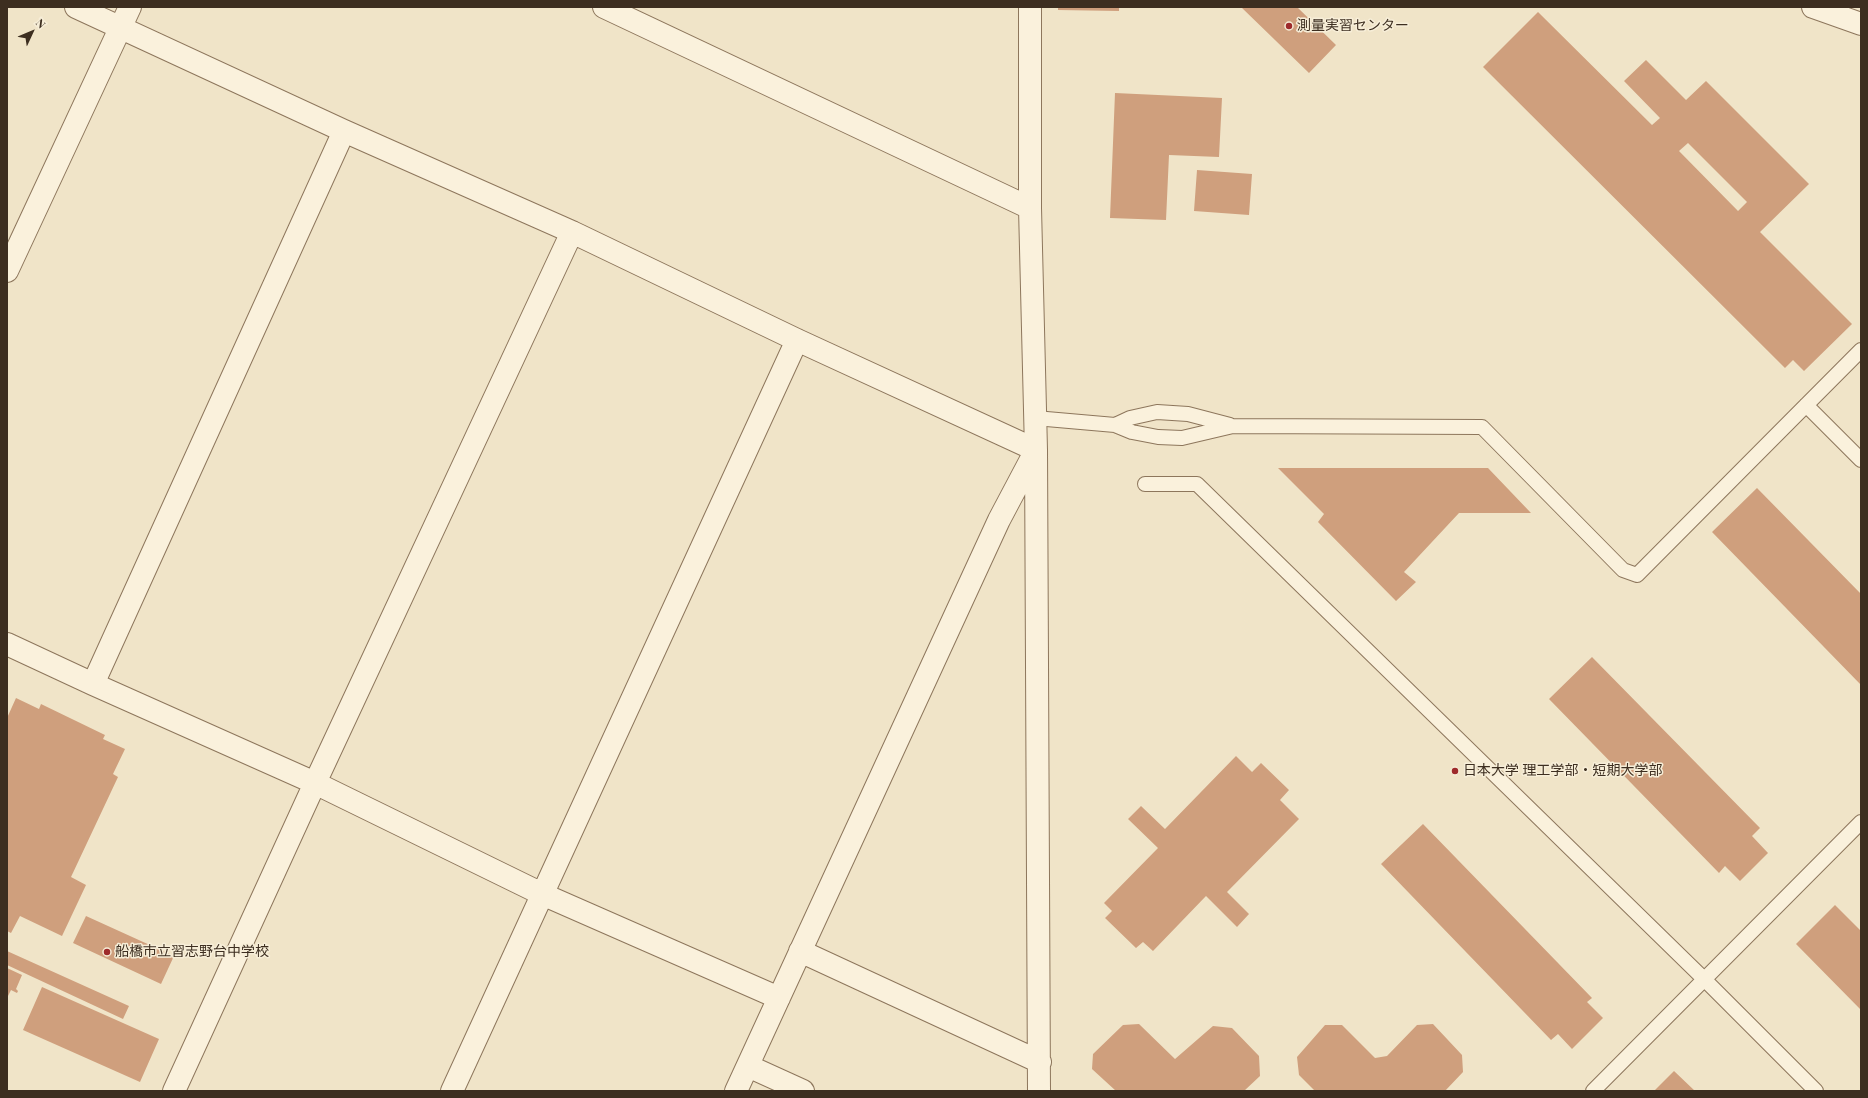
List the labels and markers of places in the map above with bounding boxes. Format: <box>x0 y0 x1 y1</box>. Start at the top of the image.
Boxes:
place label: 測量実習センター <box>1297 18 1409 34</box>
marker: 測量実習センター <box>1284 21 1294 31</box>
place label: 日本大学 理工学部・短期大学部 <box>1463 763 1662 779</box>
marker: 日本大学 理工学部・短期大学部 <box>1450 766 1460 776</box>
place label: 船橋市立習志野台中学校 <box>115 944 269 960</box>
marker: 船橋市立習志野台中学校 <box>102 947 112 957</box>

